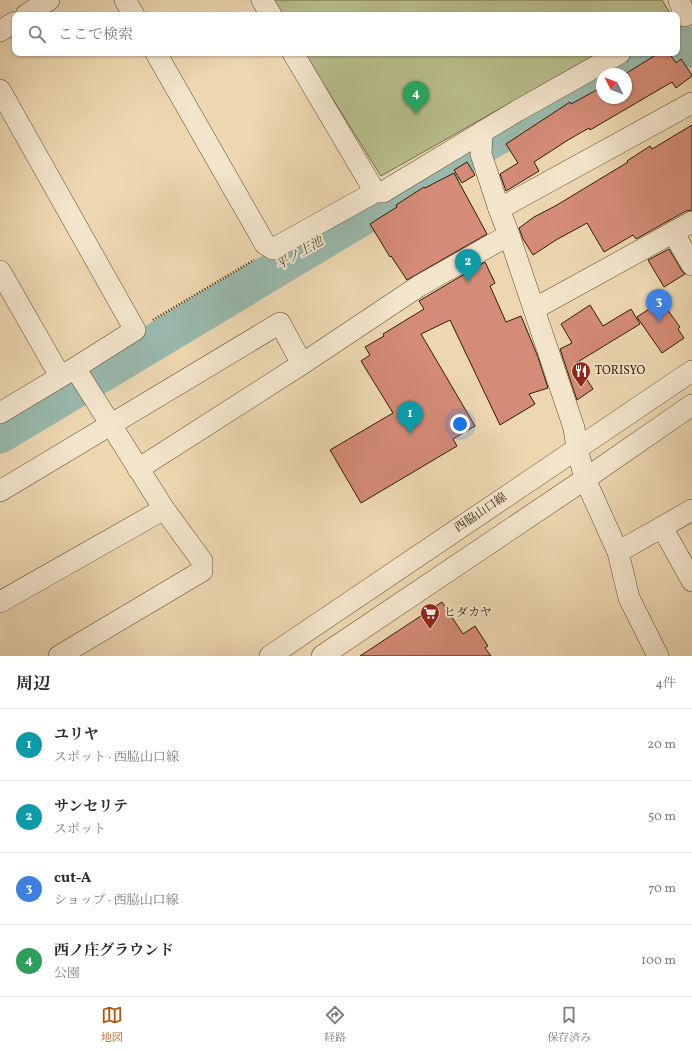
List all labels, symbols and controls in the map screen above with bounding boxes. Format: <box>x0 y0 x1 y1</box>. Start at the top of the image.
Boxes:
search box <box>12 12 680 56</box>
icon: search <box>26 23 48 45</box>
text: ここで検索 <box>58 25 133 46</box>
north arrow <box>596 68 632 104</box>
pin: 4 <box>403 81 429 114</box>
water label: 平ノ上池 <box>273 232 329 275</box>
pin: 2 <box>455 249 481 282</box>
pin: 3 <box>646 289 672 322</box>
restaurant icon: TORISYO <box>570 360 592 388</box>
place label: TORISYO <box>595 363 646 379</box>
pin: 1 <box>397 401 423 434</box>
your location <box>450 414 470 434</box>
street label: 西脇山口線 <box>452 490 510 536</box>
supermarket icon: ヒダカヤ <box>419 602 441 630</box>
place label: ヒダカヤ <box>444 605 492 621</box>
text: 周辺 <box>16 673 50 696</box>
text: 4件 <box>655 675 676 693</box>
text: ユリヤ <box>54 725 99 746</box>
text: 1 <box>26 736 32 754</box>
text: 20 m <box>647 736 676 754</box>
text: スポット · 西脇山口線 <box>54 749 179 767</box>
text: サンセリテ <box>54 797 128 818</box>
text: 2 <box>26 808 32 826</box>
text: 50 m <box>648 808 676 826</box>
text: スポット <box>54 821 106 839</box>
text: cut-A <box>54 868 92 889</box>
text: 3 <box>26 880 32 898</box>
text: 70 m <box>648 880 676 898</box>
text: ショップ · 西脇山口線 <box>54 892 179 910</box>
text: 西ノ庄グラウンド <box>54 941 174 962</box>
text: 4 <box>25 952 33 970</box>
text: 100 m <box>641 952 676 970</box>
text: 公園 <box>54 965 80 983</box>
tab: 地図 <box>101 1004 123 1046</box>
tab: 経路 <box>324 1004 346 1046</box>
tab: 保存済み <box>547 1004 591 1046</box>

